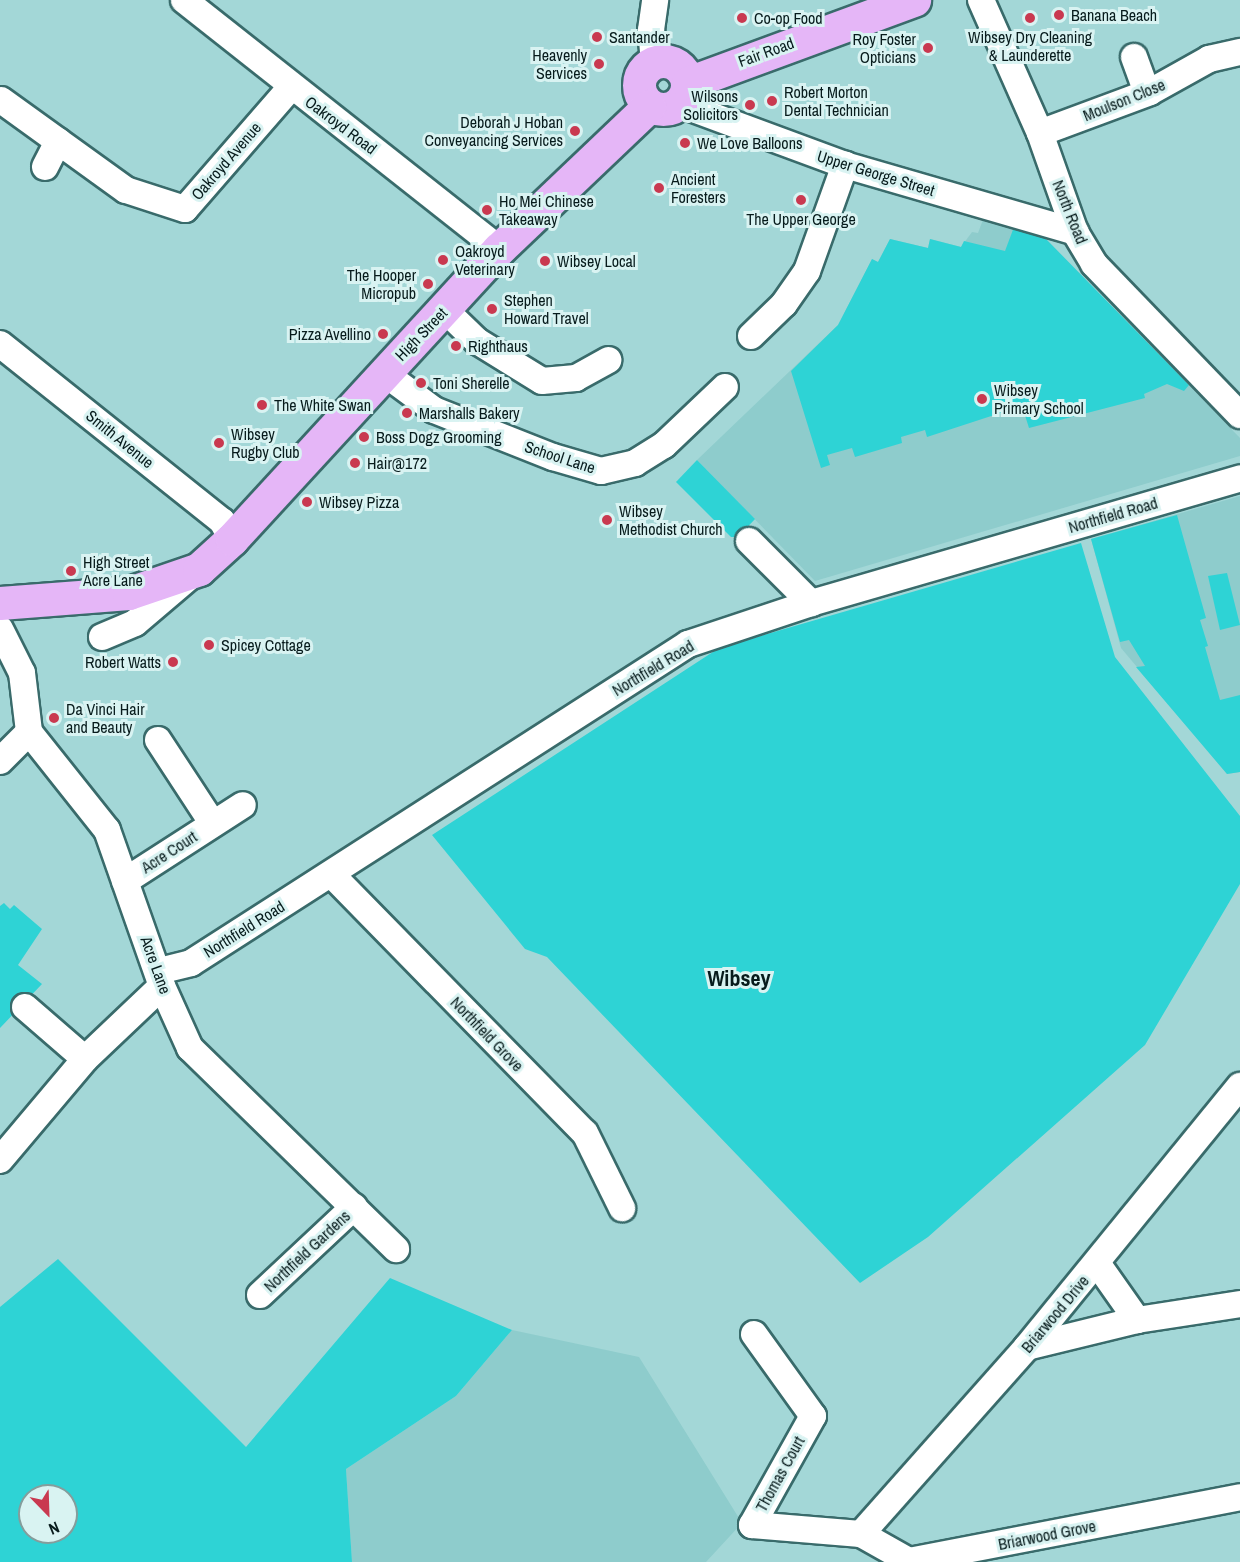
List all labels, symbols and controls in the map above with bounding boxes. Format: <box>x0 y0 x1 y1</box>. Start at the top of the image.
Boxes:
place label: Banana Beach <box>1071 5 1157 25</box>
place label: Co-op Food <box>754 8 823 28</box>
marker: Banana Beach <box>1052 8 1066 22</box>
marker: Co-op Food <box>735 11 749 25</box>
marker: Wibsey Dry Cleaning & Launderette <box>1023 11 1037 25</box>
place label: Santander <box>609 27 670 47</box>
place label: Wibsey Dry Cleaning & Launderette <box>968 27 1092 65</box>
place label: Roy Foster Opticians <box>852 29 916 67</box>
marker: Santander <box>590 30 604 44</box>
street label: Fair Road <box>736 33 796 71</box>
marker: Roy Foster Opticians <box>921 41 935 55</box>
place label: Heavenly Services <box>532 45 587 83</box>
marker: Heavenly Services <box>592 57 606 71</box>
street label: Moulson Close <box>1080 75 1168 125</box>
place label: Robert Morton Dental Technician <box>784 82 889 120</box>
place label: Wilsons Solicitors <box>683 86 738 124</box>
street label: Oakroyd Road <box>301 92 381 158</box>
marker: Robert Morton Dental Technician <box>765 94 779 108</box>
marker: Wilsons Solicitors <box>743 98 757 112</box>
place label: Deborah J Hoban Conveyancing Services <box>424 112 563 150</box>
street label: Oakroyd Avenue <box>187 118 265 204</box>
marker: Deborah J Hoban Conveyancing Services <box>568 124 582 138</box>
place label: We Love Balloons <box>697 133 803 153</box>
marker: We Love Balloons <box>678 136 692 150</box>
street label: Upper George Street <box>815 146 937 200</box>
place label: Ancient Foresters <box>671 169 726 207</box>
street label: North Road <box>1049 177 1091 247</box>
marker: Ancient Foresters <box>652 181 666 195</box>
place label: Ho Mei Chinese Takeaway <box>499 191 594 229</box>
marker: The Upper George <box>794 193 808 207</box>
marker: Ho Mei Chinese Takeaway <box>480 203 494 217</box>
place label: The Upper George <box>746 209 856 229</box>
place label: Oakroyd Veterinary <box>455 241 515 279</box>
place label: Wibsey Local <box>557 251 636 271</box>
marker: Oakroyd Veterinary <box>436 253 450 267</box>
marker: Wibsey Local <box>538 254 552 268</box>
place label: The Hooper Micropub <box>347 265 416 303</box>
marker: The Hooper Micropub <box>421 277 435 291</box>
place label: Stephen Howard Travel <box>504 290 589 328</box>
marker: Stephen Howard Travel <box>485 302 499 316</box>
street label: High Street <box>391 303 451 365</box>
place label: Pizza Avellino <box>288 324 371 344</box>
marker: Pizza Avellino <box>376 327 390 341</box>
place label: Righthaus <box>468 336 528 356</box>
marker: Righthaus <box>449 339 463 353</box>
place label: Toni Sherelle <box>433 373 510 393</box>
marker: Toni Sherelle <box>414 376 428 390</box>
place label: Wibsey Primary School <box>994 380 1084 418</box>
marker: Wibsey Primary School <box>975 392 989 406</box>
place label: The White Swan <box>274 395 371 415</box>
marker: The White Swan <box>255 398 269 412</box>
place label: Marshalls Bakery <box>419 403 520 423</box>
street label: Smith Avenue <box>82 406 158 472</box>
marker: Marshalls Bakery <box>400 406 414 420</box>
place label: Wibsey Rugby Club <box>231 424 300 462</box>
place label: Boss Dogz Grooming <box>376 427 501 447</box>
marker: Boss Dogz Grooming <box>357 430 371 444</box>
marker: Wibsey Rugby Club <box>212 436 226 450</box>
street label: School Lane <box>522 437 598 477</box>
place label: Hair@172 <box>367 453 427 473</box>
marker: Hair@172 <box>348 456 362 470</box>
place label: Wibsey Pizza <box>319 492 399 512</box>
street label: Northfield Road <box>1066 493 1160 537</box>
marker: Wibsey Pizza <box>300 495 314 509</box>
place label: Wibsey Methodist Church <box>619 501 723 539</box>
marker: Wibsey Methodist Church <box>600 513 614 527</box>
place label: High Street Acre Lane <box>83 552 149 590</box>
marker: High Street Acre Lane <box>64 564 78 578</box>
place label: Spicey Cottage <box>221 635 311 655</box>
street label: Northfield Road <box>609 636 697 700</box>
marker: Spicey Cottage <box>202 638 216 652</box>
place label: Robert Watts <box>85 652 161 672</box>
marker: Robert Watts <box>166 655 180 669</box>
place label: Da Vinci Hair and Beauty <box>66 699 145 737</box>
marker: Da Vinci Hair and Beauty <box>47 711 61 725</box>
street label: Acre Court <box>137 827 201 877</box>
street label: Northfield Road <box>200 897 288 961</box>
street label: Acre Lane <box>137 934 175 996</box>
district label: Wibsey <box>707 966 771 992</box>
street label: Northfield Grove <box>447 993 527 1075</box>
street label: Northfield Gardens <box>260 1206 354 1296</box>
street label: Briarwood Drive <box>1017 1272 1093 1356</box>
street label: Thomas Court <box>751 1433 809 1515</box>
north arrow <box>18 1484 78 1544</box>
street label: Briarwood Grove <box>996 1516 1098 1554</box>
text: N <box>46 1517 63 1541</box>

